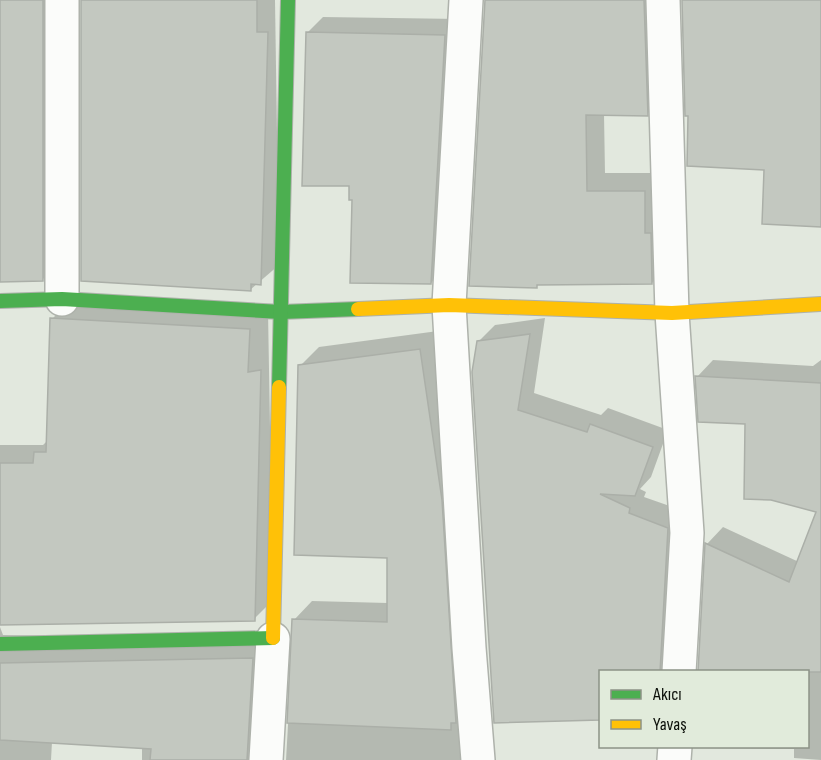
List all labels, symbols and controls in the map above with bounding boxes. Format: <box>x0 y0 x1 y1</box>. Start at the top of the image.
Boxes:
legend <box>599 670 809 748</box>
text: Akıcı <box>652 684 682 705</box>
text: Yavaş <box>653 714 687 735</box>

